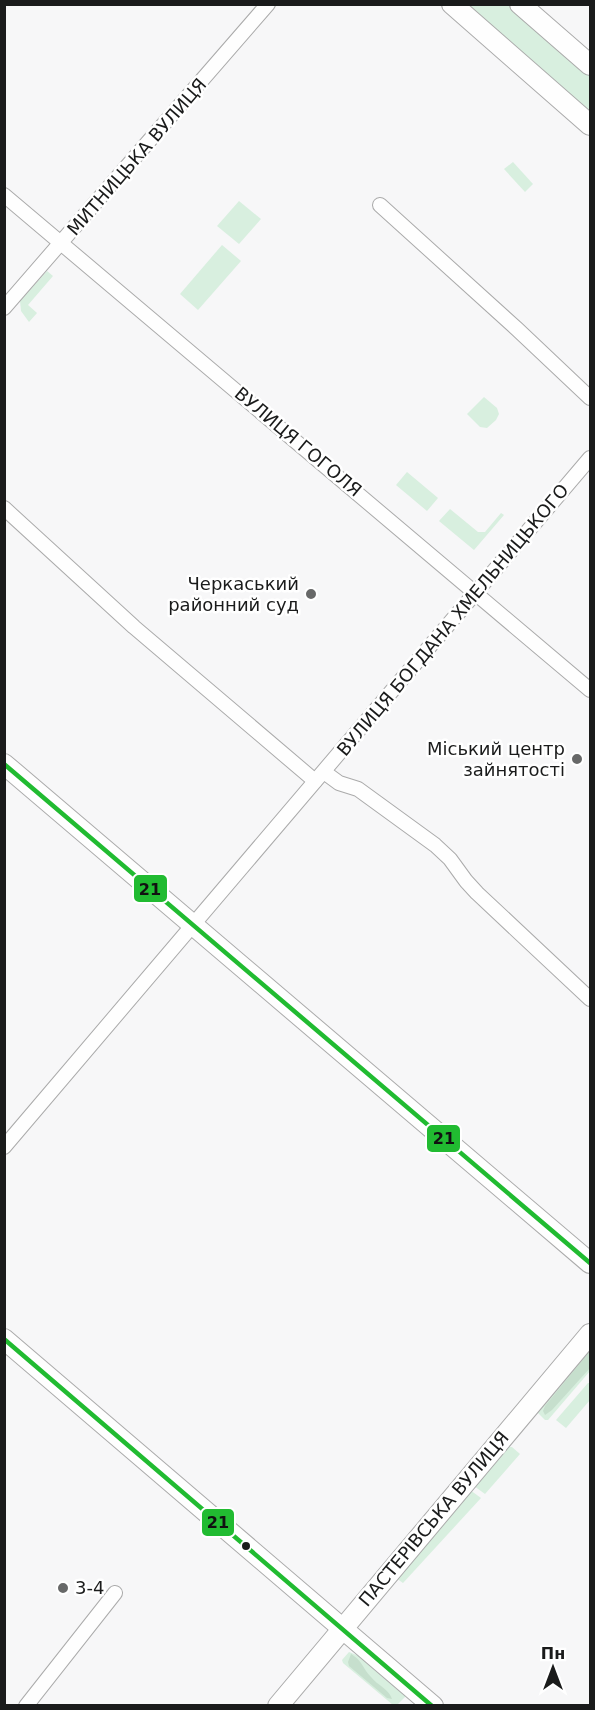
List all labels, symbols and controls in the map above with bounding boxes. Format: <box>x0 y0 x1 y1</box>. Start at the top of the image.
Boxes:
street label: МИТНИЦЬКА ВУЛИЦЯ <box>63 74 210 239</box>
street label: ВУЛИЦЯ ГОГОЛЯ <box>231 383 366 501</box>
street label: ВУЛИЦЯ БОГДАНА ХМЕЛЬНИЦЬКОГО <box>333 479 573 760</box>
place label: Черкаський районний суд <box>168 573 299 615</box>
marker: Черкаський районний суд <box>304 587 318 601</box>
place label: Міський центр зайнятості <box>427 738 565 780</box>
marker: Міський центр зайнятості <box>570 752 584 766</box>
line badge: 21 <box>133 874 168 903</box>
text: 21 <box>139 880 161 899</box>
line badge: 21 <box>426 1124 461 1153</box>
text: 21 <box>433 1129 455 1148</box>
street label: ПАСТЕРІВСЬКА ВУЛИЦЯ <box>354 1427 513 1610</box>
line badge: 21 <box>201 1508 235 1537</box>
text: 21 <box>207 1513 229 1532</box>
unlabelled marker <box>240 1540 252 1552</box>
place label: 3-4 <box>75 1577 104 1598</box>
marker: 3-4 <box>56 1581 70 1595</box>
north arrow <box>523 1638 583 1698</box>
text: Пн <box>541 1644 565 1663</box>

